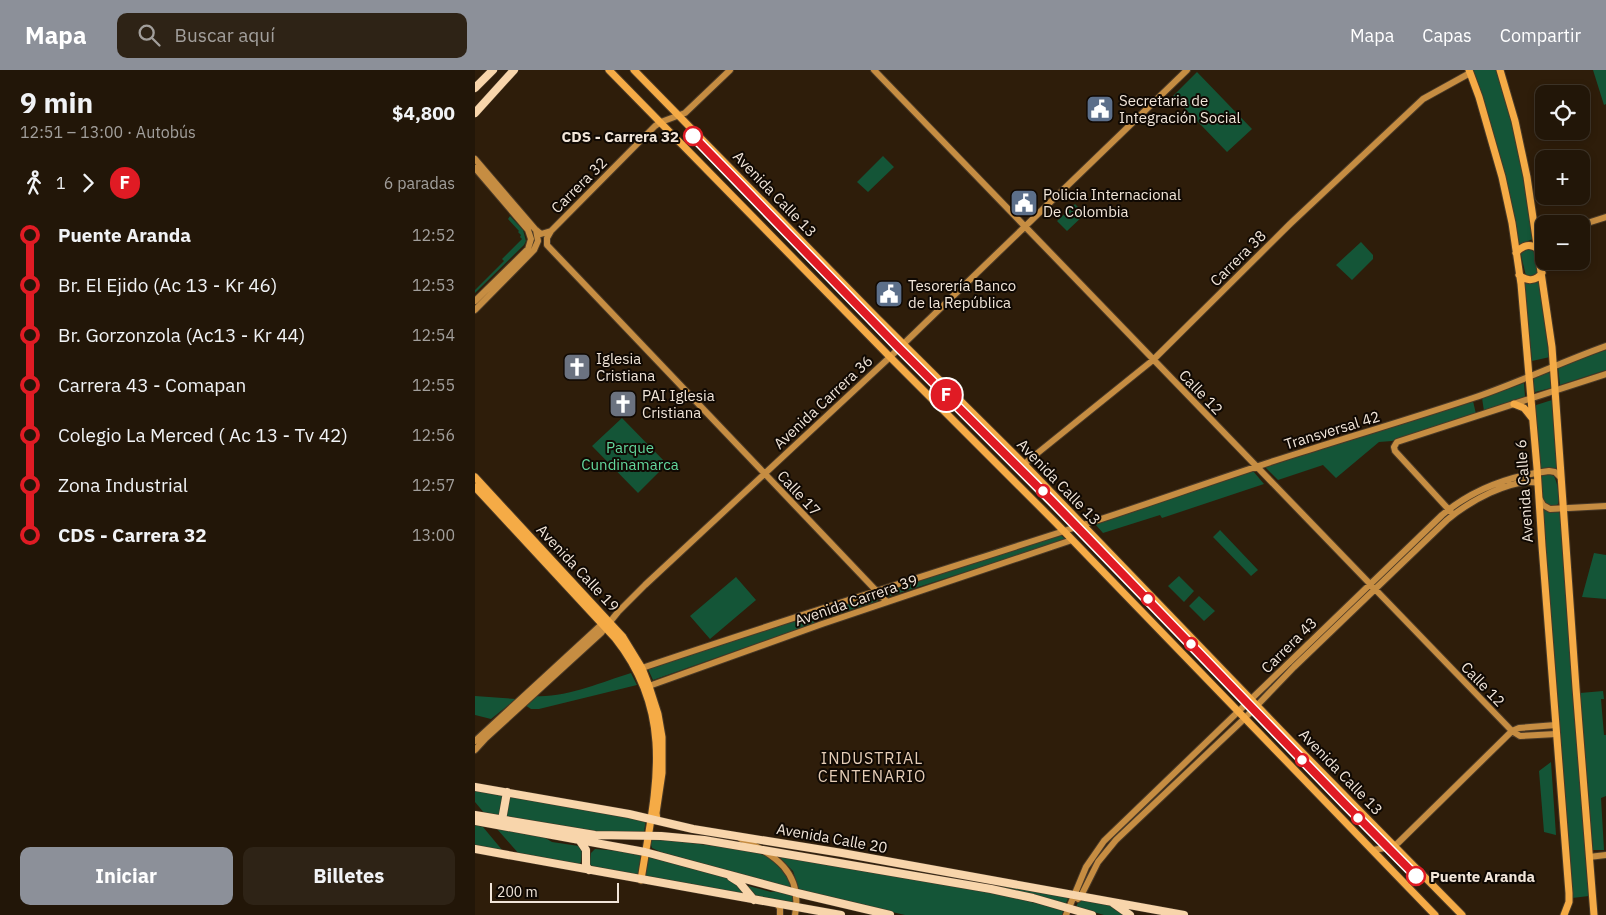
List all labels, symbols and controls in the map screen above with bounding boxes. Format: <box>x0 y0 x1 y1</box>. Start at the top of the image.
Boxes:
search box <box>117 13 467 58</box>
text: Mapa <box>25 19 87 51</box>
icon: search <box>135 21 163 49</box>
text: Buscar aquí <box>175 23 275 47</box>
text: Mapa <box>1350 24 1394 47</box>
text: Capas <box>1422 24 1472 47</box>
text: Compartir <box>1500 24 1581 47</box>
text: 9 min <box>20 84 93 121</box>
map controls <box>1535 85 1590 270</box>
button: locate <box>1535 85 1590 140</box>
place label: Secretaria de Integración Social <box>1119 91 1241 127</box>
public building icon: Secretaria de Integración Social <box>1085 94 1115 124</box>
text: $4,800 <box>392 101 455 125</box>
text: 12:51 – 13:00 · Autobús <box>20 122 196 142</box>
marker: CDS - Carrera 32 <box>683 126 703 146</box>
place label: CDS - Carrera 32 <box>562 127 679 146</box>
street label: Avenida Calle 13 <box>729 147 821 241</box>
button: + <box>1535 150 1590 205</box>
street label: Carrera 32 <box>547 153 611 217</box>
icon: walk <box>20 169 48 197</box>
icon: forward <box>74 169 102 197</box>
text: F <box>120 171 130 194</box>
text: 1 <box>56 173 66 193</box>
text: 6 paradas <box>384 173 455 193</box>
place label: Policia Internacional De Colombia <box>1043 185 1181 221</box>
public building icon: Policia Internacional De Colombia <box>1009 188 1039 218</box>
button: − <box>1535 215 1590 270</box>
text: Puente Aranda <box>58 223 191 247</box>
text: 12:52 <box>412 225 455 245</box>
street label: Carrera 38 <box>1206 226 1270 290</box>
text: Br. El Ejido (Ac 13 - Kr 46) <box>58 273 277 297</box>
text: 12:53 <box>412 275 455 295</box>
place label: Tesorería Banco de la República <box>908 276 1016 312</box>
public building icon: Tesorería Banco de la República <box>874 279 904 309</box>
text: Br. Gorzonzola (Ac13 - Kr 44) <box>58 323 305 347</box>
text: 12:54 <box>412 325 455 345</box>
place label: Iglesia Cristiana <box>596 349 655 385</box>
street label: Avenida Carrera 36 <box>769 351 877 453</box>
church icon: Iglesia Cristiana <box>562 352 592 382</box>
street label: Calle 12 <box>1175 366 1227 418</box>
text: Carrera 43 - Comapan <box>58 373 246 397</box>
text: 12:55 <box>412 375 455 395</box>
line badge: F <box>930 379 962 411</box>
text: F <box>941 383 951 406</box>
place label: PAI Iglesia Cristiana <box>642 386 715 422</box>
church icon: PAI Iglesia Cristiana <box>608 389 638 419</box>
street label: Transversal 42 <box>1282 406 1382 454</box>
text: Colegio La Merced ( Ac 13 - Tv 42) <box>58 423 348 447</box>
text: 12:56 <box>412 425 455 445</box>
street label: Avenida Calle 13 <box>1013 435 1105 529</box>
park label: Parque Cundinamarca <box>581 438 679 474</box>
street label: Avenida Calle 6 <box>1511 439 1537 543</box>
street label: Calle 17 <box>773 466 825 520</box>
text: Zona Industrial <box>58 473 188 497</box>
text: 12:57 <box>412 475 455 495</box>
unlabelled marker <box>1036 484 1050 498</box>
street label: Avenida Calle 19 <box>533 520 623 616</box>
text: CDS - Carrera 32 <box>58 523 207 547</box>
text: 13:00 <box>412 525 455 545</box>
street label: Avenida Carrera 39 <box>792 570 920 630</box>
unlabelled marker <box>1141 592 1155 606</box>
street label: Carrera 43 <box>1257 613 1321 677</box>
unlabelled marker <box>1184 637 1198 651</box>
street label: Calle 12 <box>1457 658 1509 710</box>
street label: Avenida Calle 13 <box>1295 725 1387 819</box>
district label: INDUSTRIAL CENTENARIO <box>818 748 926 786</box>
unlabelled marker <box>1295 753 1309 767</box>
unlabelled marker <box>1351 811 1365 825</box>
street label: Avenida Calle 20 <box>775 819 889 857</box>
button: Iniciar <box>20 847 233 905</box>
button: Billetes <box>243 847 455 905</box>
marker: Puente Aranda <box>1406 866 1426 886</box>
place label: Puente Aranda <box>1430 867 1536 886</box>
scale bar <box>490 880 619 903</box>
text: 200 m <box>497 883 538 901</box>

